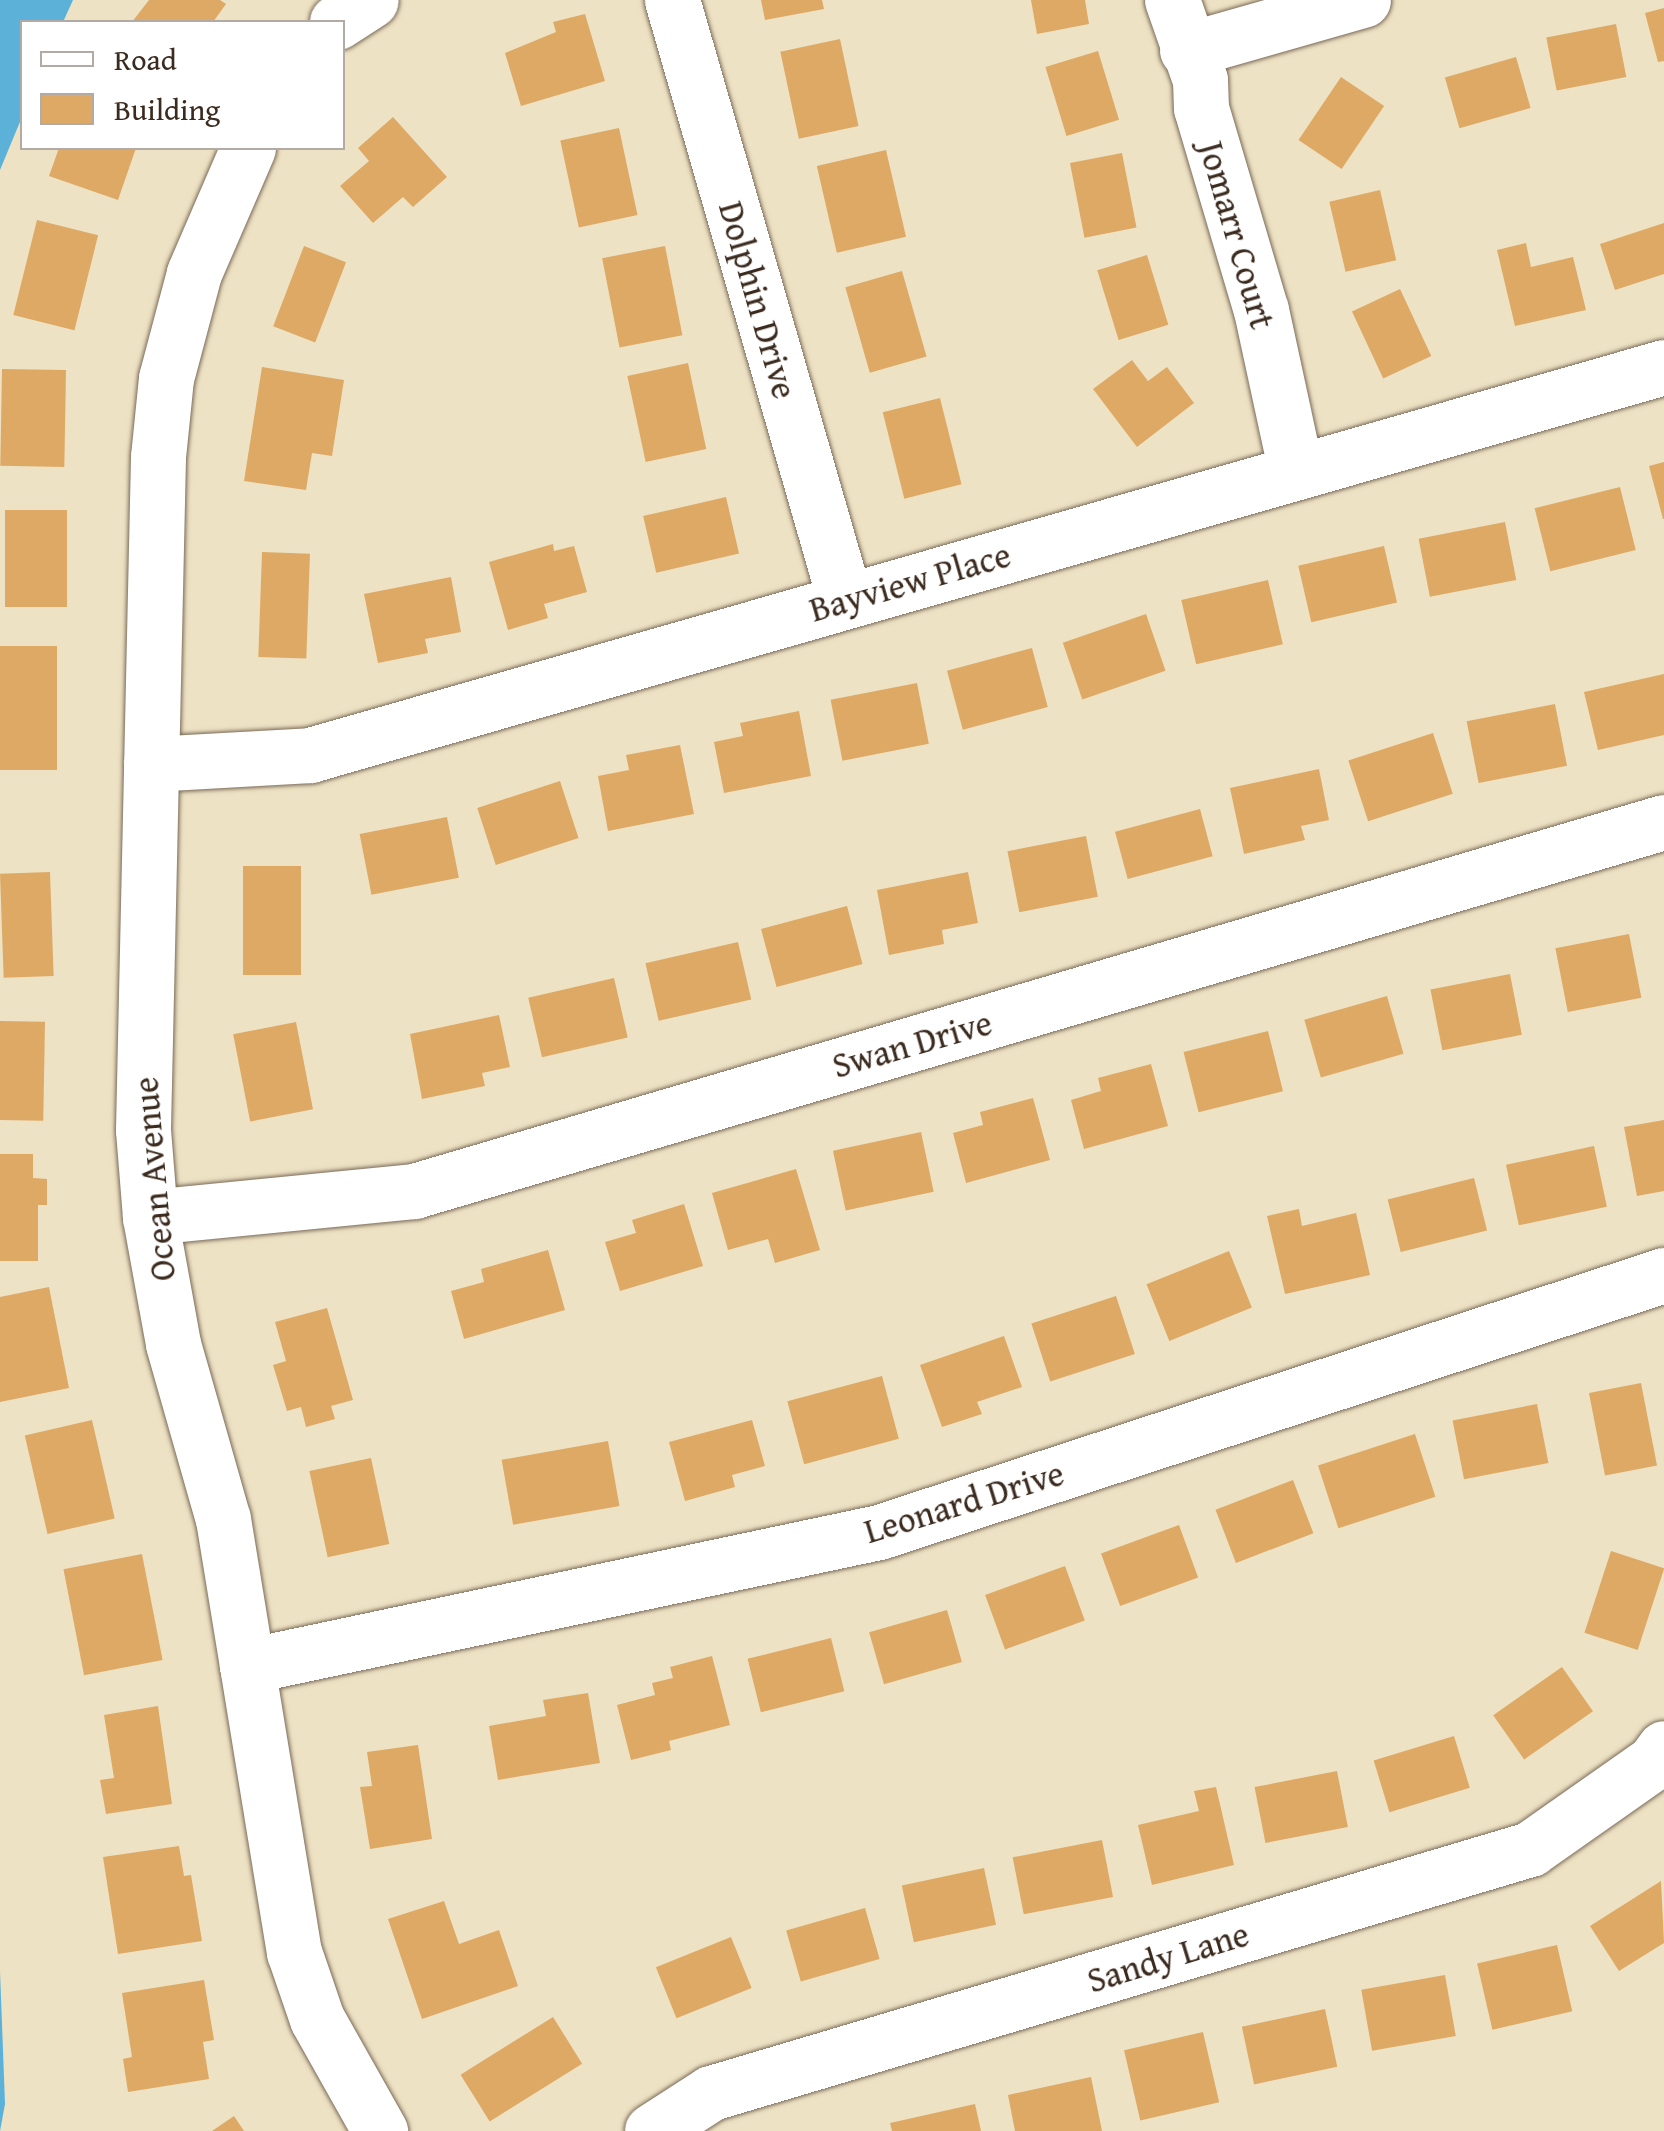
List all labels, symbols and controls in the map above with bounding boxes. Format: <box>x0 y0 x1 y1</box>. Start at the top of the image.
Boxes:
legend <box>20 20 345 150</box>
text: Road <box>114 37 177 81</box>
text: Building <box>114 87 220 131</box>
street label: Jomarr Court <box>1190 136 1284 334</box>
street label: Dolphin Drive <box>710 197 806 403</box>
street label: Bayview Place <box>805 533 1015 631</box>
street label: Swan Drive <box>827 1001 997 1087</box>
street label: Ocean Avenue <box>124 1075 184 1283</box>
street label: Leonard Drive <box>859 1452 1069 1552</box>
street label: Sandy Lane <box>1082 1913 1254 2001</box>

